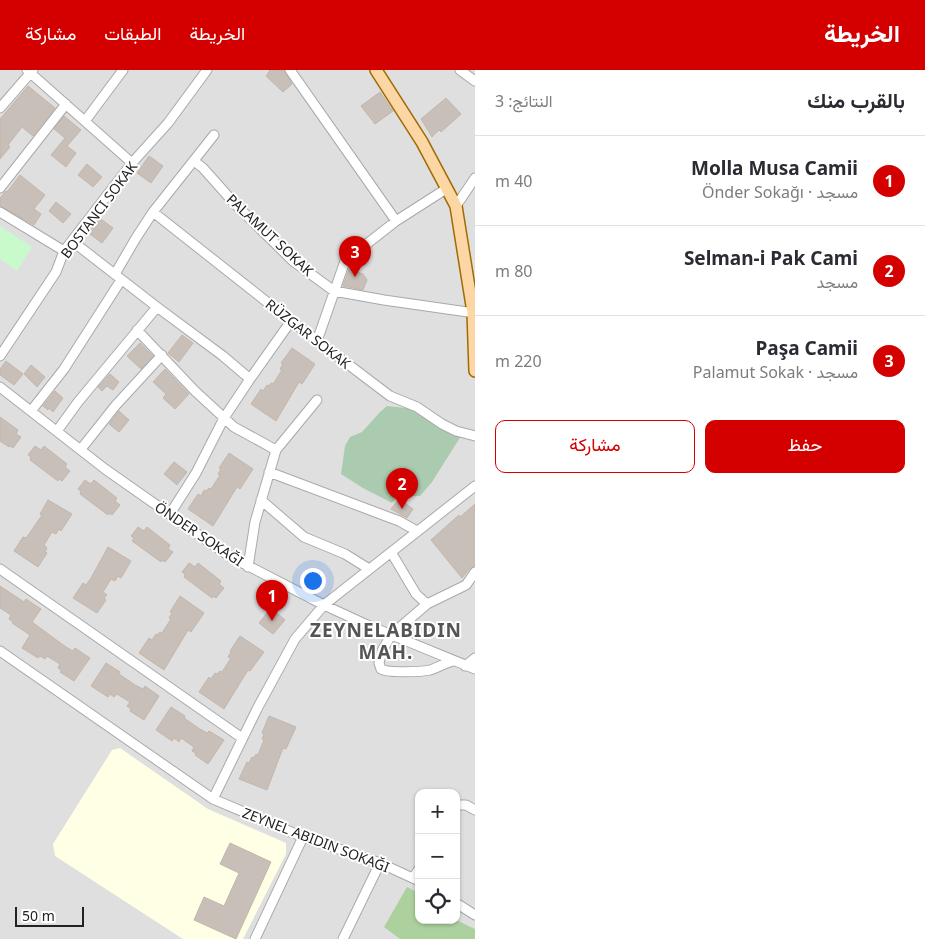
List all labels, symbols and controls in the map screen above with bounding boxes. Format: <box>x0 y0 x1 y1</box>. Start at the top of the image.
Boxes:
text: الخريطة <box>824 16 900 49</box>
text: مشاركة <box>25 21 76 45</box>
text: الطبقات <box>104 21 161 45</box>
text: الخريطة <box>189 21 245 45</box>
text: بالقرب منك <box>807 86 905 114</box>
text: النتائج: 3 <box>495 90 553 112</box>
text: Molla Musa Camii <box>691 155 858 181</box>
street label: BOSTANCI SOKAK <box>56 157 141 262</box>
text: 40 m <box>495 170 532 192</box>
text: 1 <box>884 170 894 192</box>
text: مسجد · Önder Sokağı <box>702 181 858 203</box>
street label: PALAMUT SOKAK <box>223 189 318 280</box>
pin: 3 <box>339 236 371 277</box>
text: Selman-i Pak Cami <box>684 245 858 271</box>
text: 80 m <box>495 260 532 282</box>
text: 2 <box>884 260 894 282</box>
text: مسجد <box>817 271 858 293</box>
street label: RÜZGAR SOKAK <box>262 294 355 373</box>
text: Paşa Camii <box>755 335 858 361</box>
text: 220 m <box>495 350 542 372</box>
text: 3 <box>884 350 894 372</box>
text: مسجد · Palamut Sokak <box>693 361 858 383</box>
button: مشاركة <box>495 420 695 473</box>
button: حفظ <box>705 420 905 473</box>
pin: 2 <box>386 468 418 509</box>
street label: ÖNDER SOKAĞI <box>151 497 247 570</box>
your location <box>300 568 326 594</box>
pin: 1 <box>256 580 288 621</box>
district label: ZEYNELABIDIN MAH. <box>310 617 462 665</box>
map controls <box>415 789 460 924</box>
button: + <box>415 789 460 834</box>
street label: ZEYNEL ABIDIN SOKAĞI <box>240 803 393 876</box>
button: − <box>415 834 460 879</box>
button: locate <box>415 879 460 924</box>
scale bar <box>15 904 84 927</box>
text: 50 m <box>22 906 55 925</box>

